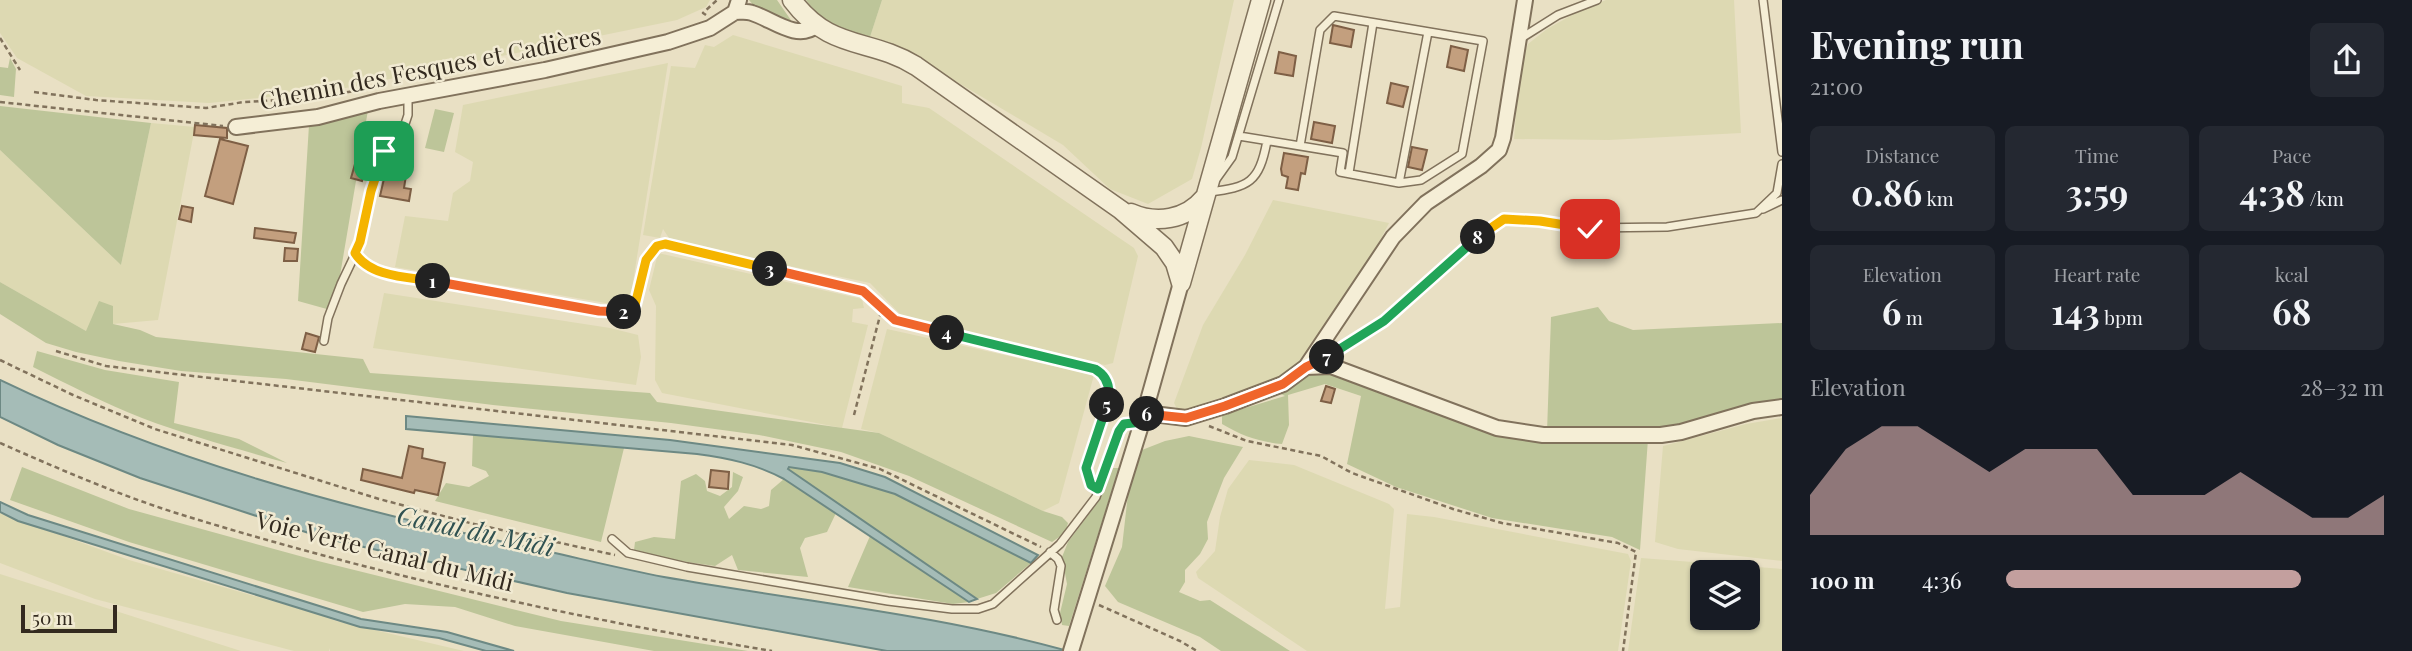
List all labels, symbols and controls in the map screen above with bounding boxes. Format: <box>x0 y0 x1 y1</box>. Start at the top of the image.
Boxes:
street label: Chemin des Fesques et Cadières <box>256 18 604 116</box>
text: Evening run <box>1810 18 2024 69</box>
button: share <box>2310 23 2384 97</box>
text: 21:00 <box>1810 70 1863 101</box>
pin <box>354 121 414 181</box>
icon: arrive <box>365 132 403 170</box>
text: Distance <box>1865 142 1939 168</box>
text: Time <box>2075 142 2119 168</box>
text: Pace <box>2272 142 2311 168</box>
text: 0.86 <box>1851 168 1922 215</box>
text: 3:59 <box>2066 168 2128 215</box>
text: 4:38 <box>2239 168 2305 215</box>
text: km <box>1922 185 1954 211</box>
text: /km <box>2305 185 2344 211</box>
pin <box>1560 199 1620 259</box>
icon: check <box>1571 210 1609 248</box>
pin: 8 <box>1460 219 1496 254</box>
text: 8 <box>1472 223 1483 249</box>
pin: 3 <box>752 252 788 286</box>
text: 3 <box>765 255 774 281</box>
text: Elevation <box>1863 261 1942 287</box>
text: Heart rate <box>2054 261 2140 287</box>
text: kcal <box>2275 261 2309 287</box>
pin: 1 <box>416 264 450 298</box>
text: 1 <box>429 267 436 293</box>
text: 6 <box>1882 287 1901 334</box>
text: 143 <box>2051 287 2100 334</box>
text: 68 <box>2272 287 2311 334</box>
pin: 2 <box>606 294 642 330</box>
text: 2 <box>619 298 628 324</box>
text: m <box>1901 304 1923 330</box>
text: bpm <box>2100 304 2143 330</box>
pin: 4 <box>930 316 964 350</box>
text: 4 <box>941 319 952 345</box>
pin: 7 <box>1310 340 1344 374</box>
text: 7 <box>1322 343 1331 369</box>
text: Elevation <box>1810 371 1906 402</box>
text: 28–32 m <box>2300 371 2384 402</box>
pin: 5 <box>1090 388 1124 422</box>
text: 5 <box>1102 391 1111 417</box>
pin: 6 <box>1130 396 1164 432</box>
text: 6 <box>1141 400 1152 426</box>
water label: Canal du Midi <box>394 496 559 564</box>
street label: Voie Verte Canal du Midi <box>252 502 517 598</box>
map controls <box>1690 560 1760 630</box>
button: layers <box>1690 560 1760 630</box>
text: 100 m <box>1810 564 1875 595</box>
text: 4:36 <box>1922 564 1962 595</box>
scale bar <box>21 602 117 634</box>
text: 50 m <box>32 604 73 630</box>

